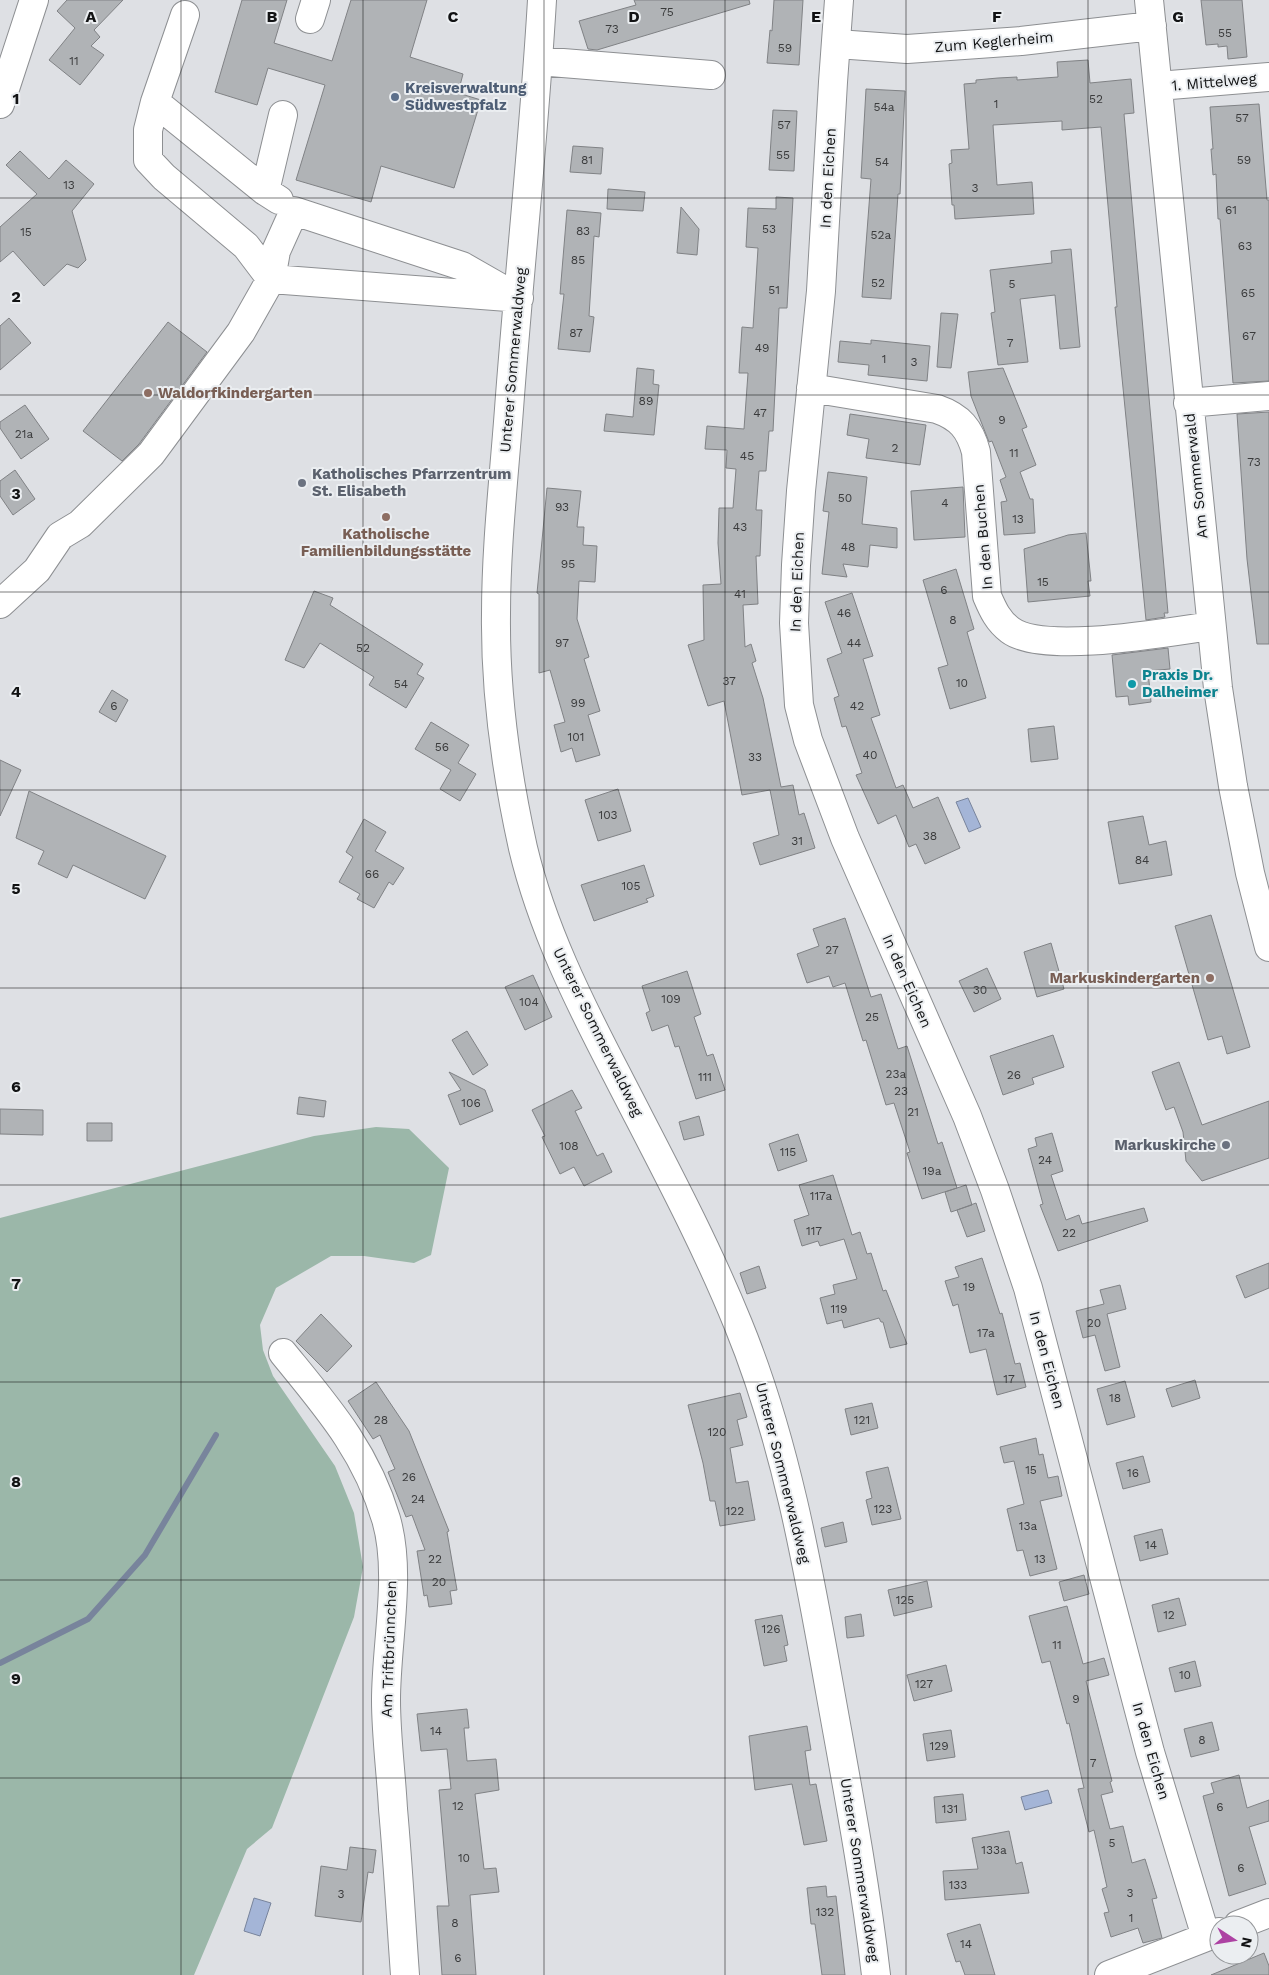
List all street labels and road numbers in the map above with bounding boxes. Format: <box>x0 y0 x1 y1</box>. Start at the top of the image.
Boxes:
street label: Zum Keglerheim <box>934 28 1054 56</box>
street label: 1. Mittelweg <box>1171 69 1257 95</box>
street label: In den Eichen <box>816 127 840 229</box>
street label: Unterer Sommerwaldweg <box>496 267 530 453</box>
street label: Am Sommerwald <box>1180 412 1212 540</box>
street label: In den Buchen <box>969 483 997 591</box>
street label: In den Eichen <box>786 532 808 632</box>
street label: In den Eichen <box>878 931 936 1031</box>
street label: Unterer Sommerwaldweg <box>549 945 647 1119</box>
street label: In den Eichen <box>1025 1309 1069 1411</box>
street label: Unterer Sommerwaldweg <box>752 1381 814 1565</box>
street label: Am Triftbrünnchen <box>378 1580 400 1718</box>
street label: In den Eichen <box>1129 1700 1173 1802</box>
street label: Unterer Sommerwaldweg <box>837 1777 883 1963</box>

